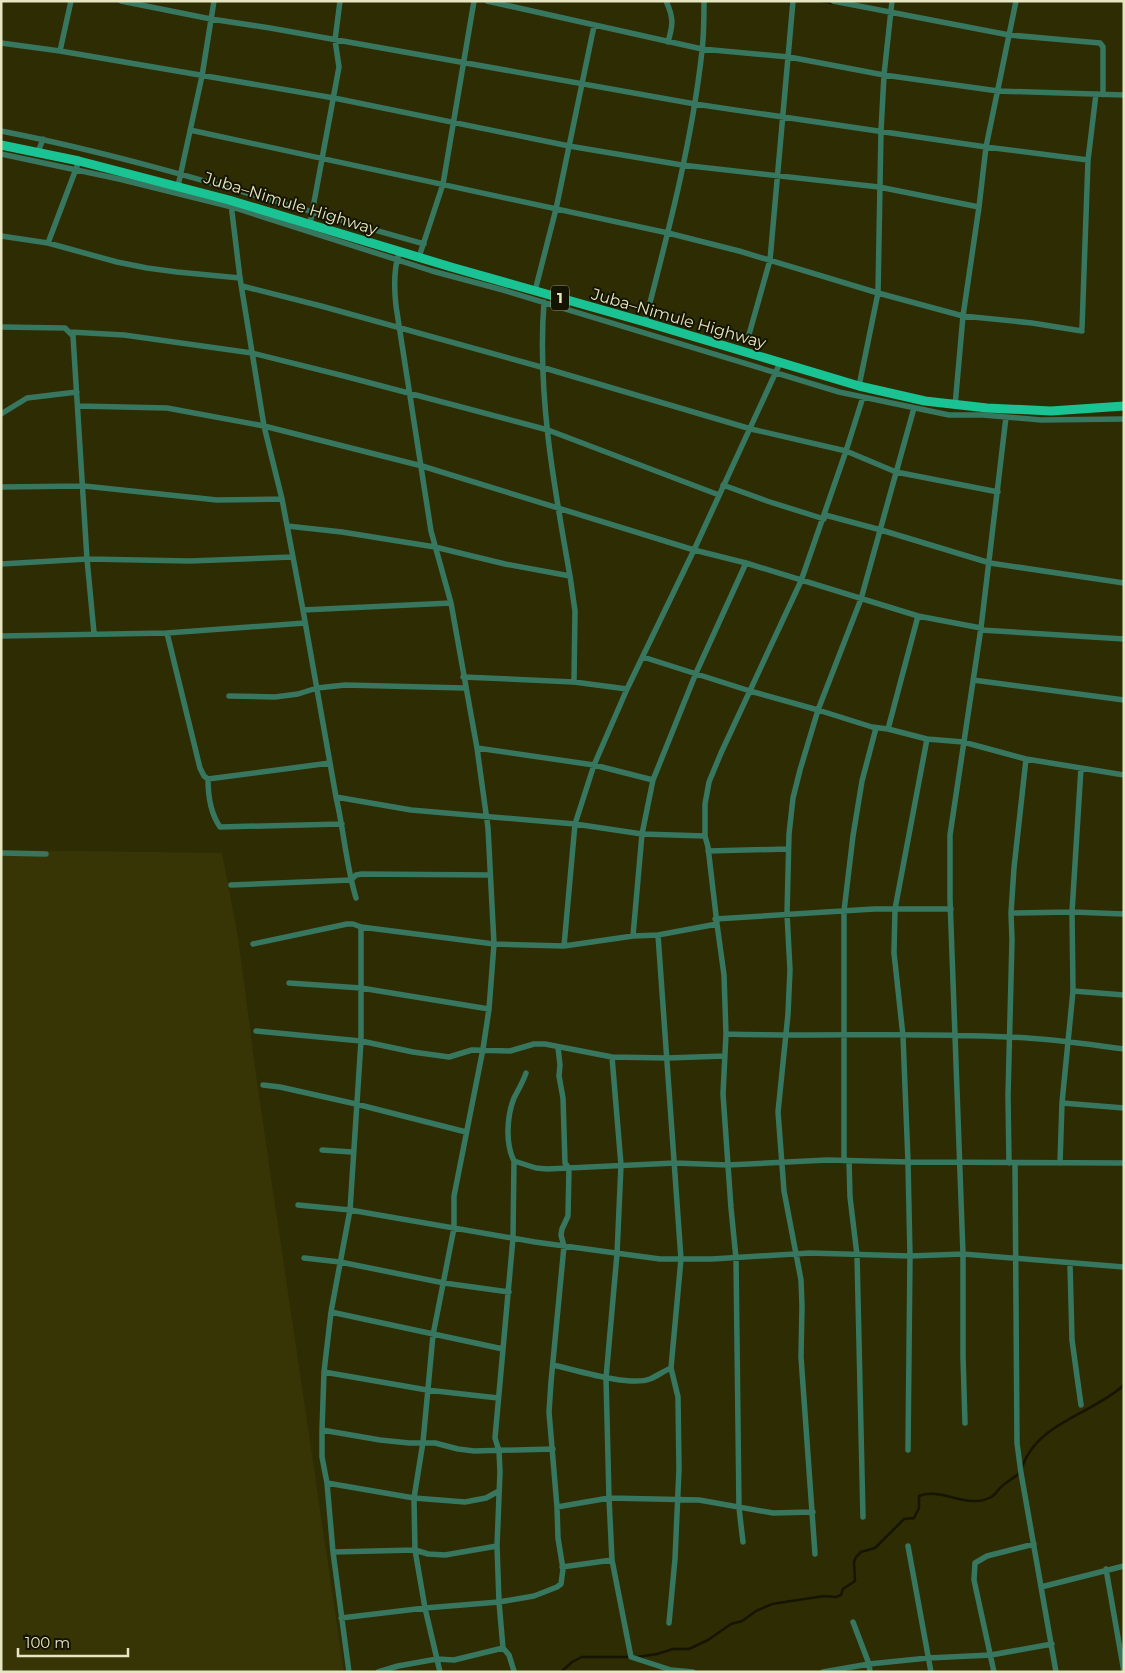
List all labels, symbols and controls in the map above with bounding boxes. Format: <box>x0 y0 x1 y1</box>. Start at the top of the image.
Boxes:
street label: Juba–Nimule Highway <box>201 168 380 239</box>
street label: Juba–Nimule Highway <box>588 284 769 353</box>
road number: 1 <box>551 286 569 310</box>
scale bar <box>18 1626 128 1658</box>
text: 100 m <box>25 1633 70 1652</box>

